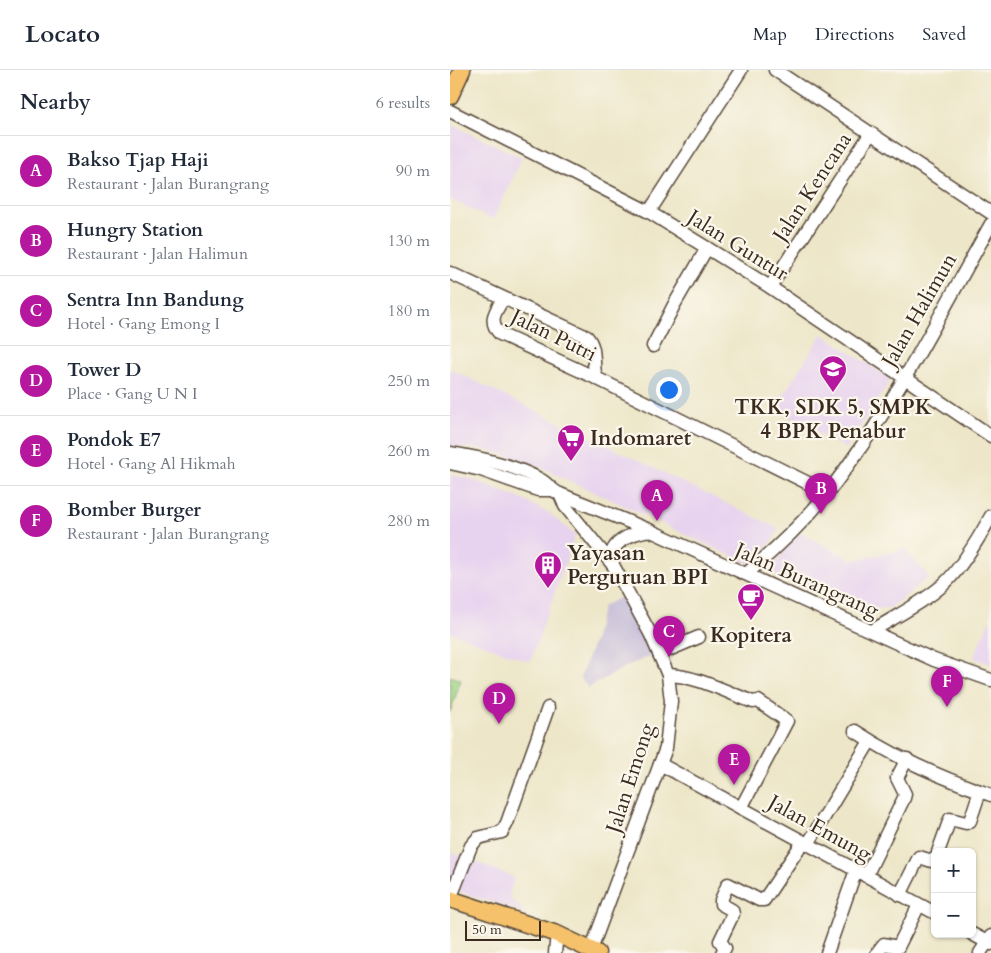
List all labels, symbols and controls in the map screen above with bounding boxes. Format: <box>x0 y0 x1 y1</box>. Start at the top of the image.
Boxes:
text: Locato <box>25 18 100 51</box>
text: Map <box>753 22 787 47</box>
text: Directions <box>815 22 894 47</box>
text: Saved <box>922 22 966 47</box>
text: Nearby <box>20 88 91 117</box>
text: 6 results <box>376 92 430 114</box>
street label: Jalan Kencana <box>765 127 859 250</box>
text: Bakso Tjap Haji <box>67 147 209 173</box>
text: A <box>30 160 42 182</box>
text: 90 m <box>396 160 430 182</box>
text: Restaurant · Jalan Burangrang <box>67 173 269 195</box>
street label: Jalan Guntur <box>679 201 794 288</box>
text: Hungry Station <box>67 217 203 243</box>
text: B <box>30 230 42 252</box>
text: 130 m <box>388 230 430 252</box>
text: Restaurant · Jalan Halimun <box>67 243 248 265</box>
street label: Jalan Halimun <box>874 248 964 375</box>
text: Sentra Inn Bandung <box>67 287 244 313</box>
text: C <box>30 300 42 322</box>
text: 180 m <box>388 300 430 322</box>
street label: Jalan Putri <box>503 301 602 369</box>
text: Hotel · Gang Emong I <box>67 313 220 335</box>
school or university icon: TKK, SDK 5, SMPK 4 BPK Penabur <box>818 354 848 393</box>
text: Tower D <box>67 357 141 383</box>
text: D <box>29 370 43 392</box>
text: 250 m <box>388 370 430 392</box>
your location <box>656 377 682 403</box>
text: Place · Gang U N I <box>67 383 197 405</box>
place label: TKK, SDK 5, SMPK 4 BPK Penabur <box>734 393 932 446</box>
supermarket icon: Indomaret <box>556 423 586 462</box>
place label: Indomaret <box>590 424 692 453</box>
text: Pondok E7 <box>67 427 161 453</box>
text: E <box>31 440 41 462</box>
text: 260 m <box>388 440 430 462</box>
text: Hotel · Gang Al Hikmah <box>67 453 235 475</box>
pin: B <box>805 473 837 514</box>
pin: A <box>641 480 673 521</box>
text: Bomber Burger <box>67 497 201 523</box>
text: F <box>31 510 41 532</box>
text: 280 m <box>388 510 430 532</box>
text: Restaurant · Jalan Burangrang <box>67 523 269 545</box>
street label: Jalan Burangrang <box>727 534 884 625</box>
place label: Yayasan Perguruan BPI <box>567 539 708 592</box>
building icon: Yayasan Perguruan BPI <box>533 550 563 589</box>
cafe icon: Kopitera <box>736 582 766 621</box>
pin: C <box>653 616 685 657</box>
place label: Kopitera <box>710 621 793 650</box>
pin: F <box>931 666 963 707</box>
pin: D <box>483 683 515 724</box>
street label: Jalan Emong <box>598 719 662 840</box>
pin: E <box>718 744 750 785</box>
street label: Jalan Emung <box>760 787 877 869</box>
map controls <box>931 848 976 938</box>
button: + <box>931 848 976 893</box>
button: − <box>931 893 976 938</box>
scale bar <box>465 918 541 941</box>
text: 50 m <box>472 920 502 939</box>

